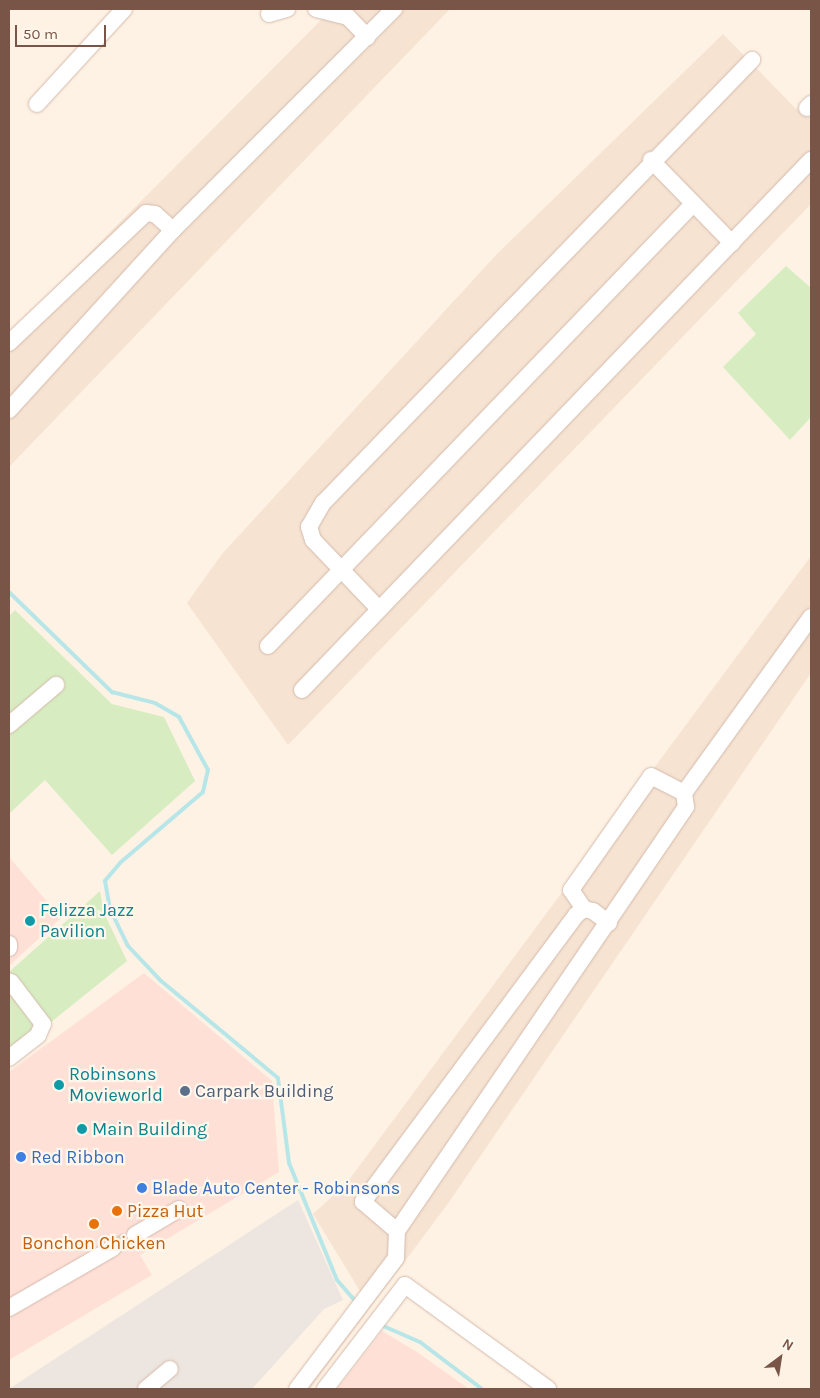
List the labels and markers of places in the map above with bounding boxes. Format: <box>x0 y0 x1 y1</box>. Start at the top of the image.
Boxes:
place label: Felizza Jazz Pavilion <box>40 900 134 942</box>
marker: Felizza Jazz Pavilion <box>24 915 36 927</box>
place label: Robinsons Movieworld <box>69 1064 163 1106</box>
marker: Robinsons Movieworld <box>53 1079 65 1091</box>
place label: Carpark Building <box>195 1080 333 1102</box>
marker: Carpark Building <box>179 1085 191 1097</box>
place label: Main Building <box>92 1118 207 1140</box>
marker: Main Building <box>76 1123 88 1135</box>
place label: Red Ribbon <box>31 1146 125 1168</box>
marker: Red Ribbon <box>15 1151 27 1163</box>
place label: Blade Auto Center - Robinsons <box>152 1177 400 1199</box>
marker: Blade Auto Center - Robinsons <box>136 1182 148 1194</box>
place label: Pizza Hut <box>127 1200 203 1222</box>
marker: Pizza Hut <box>111 1205 123 1217</box>
marker: Bonchon Chicken <box>88 1218 100 1230</box>
place label: Bonchon Chicken <box>22 1232 166 1254</box>

